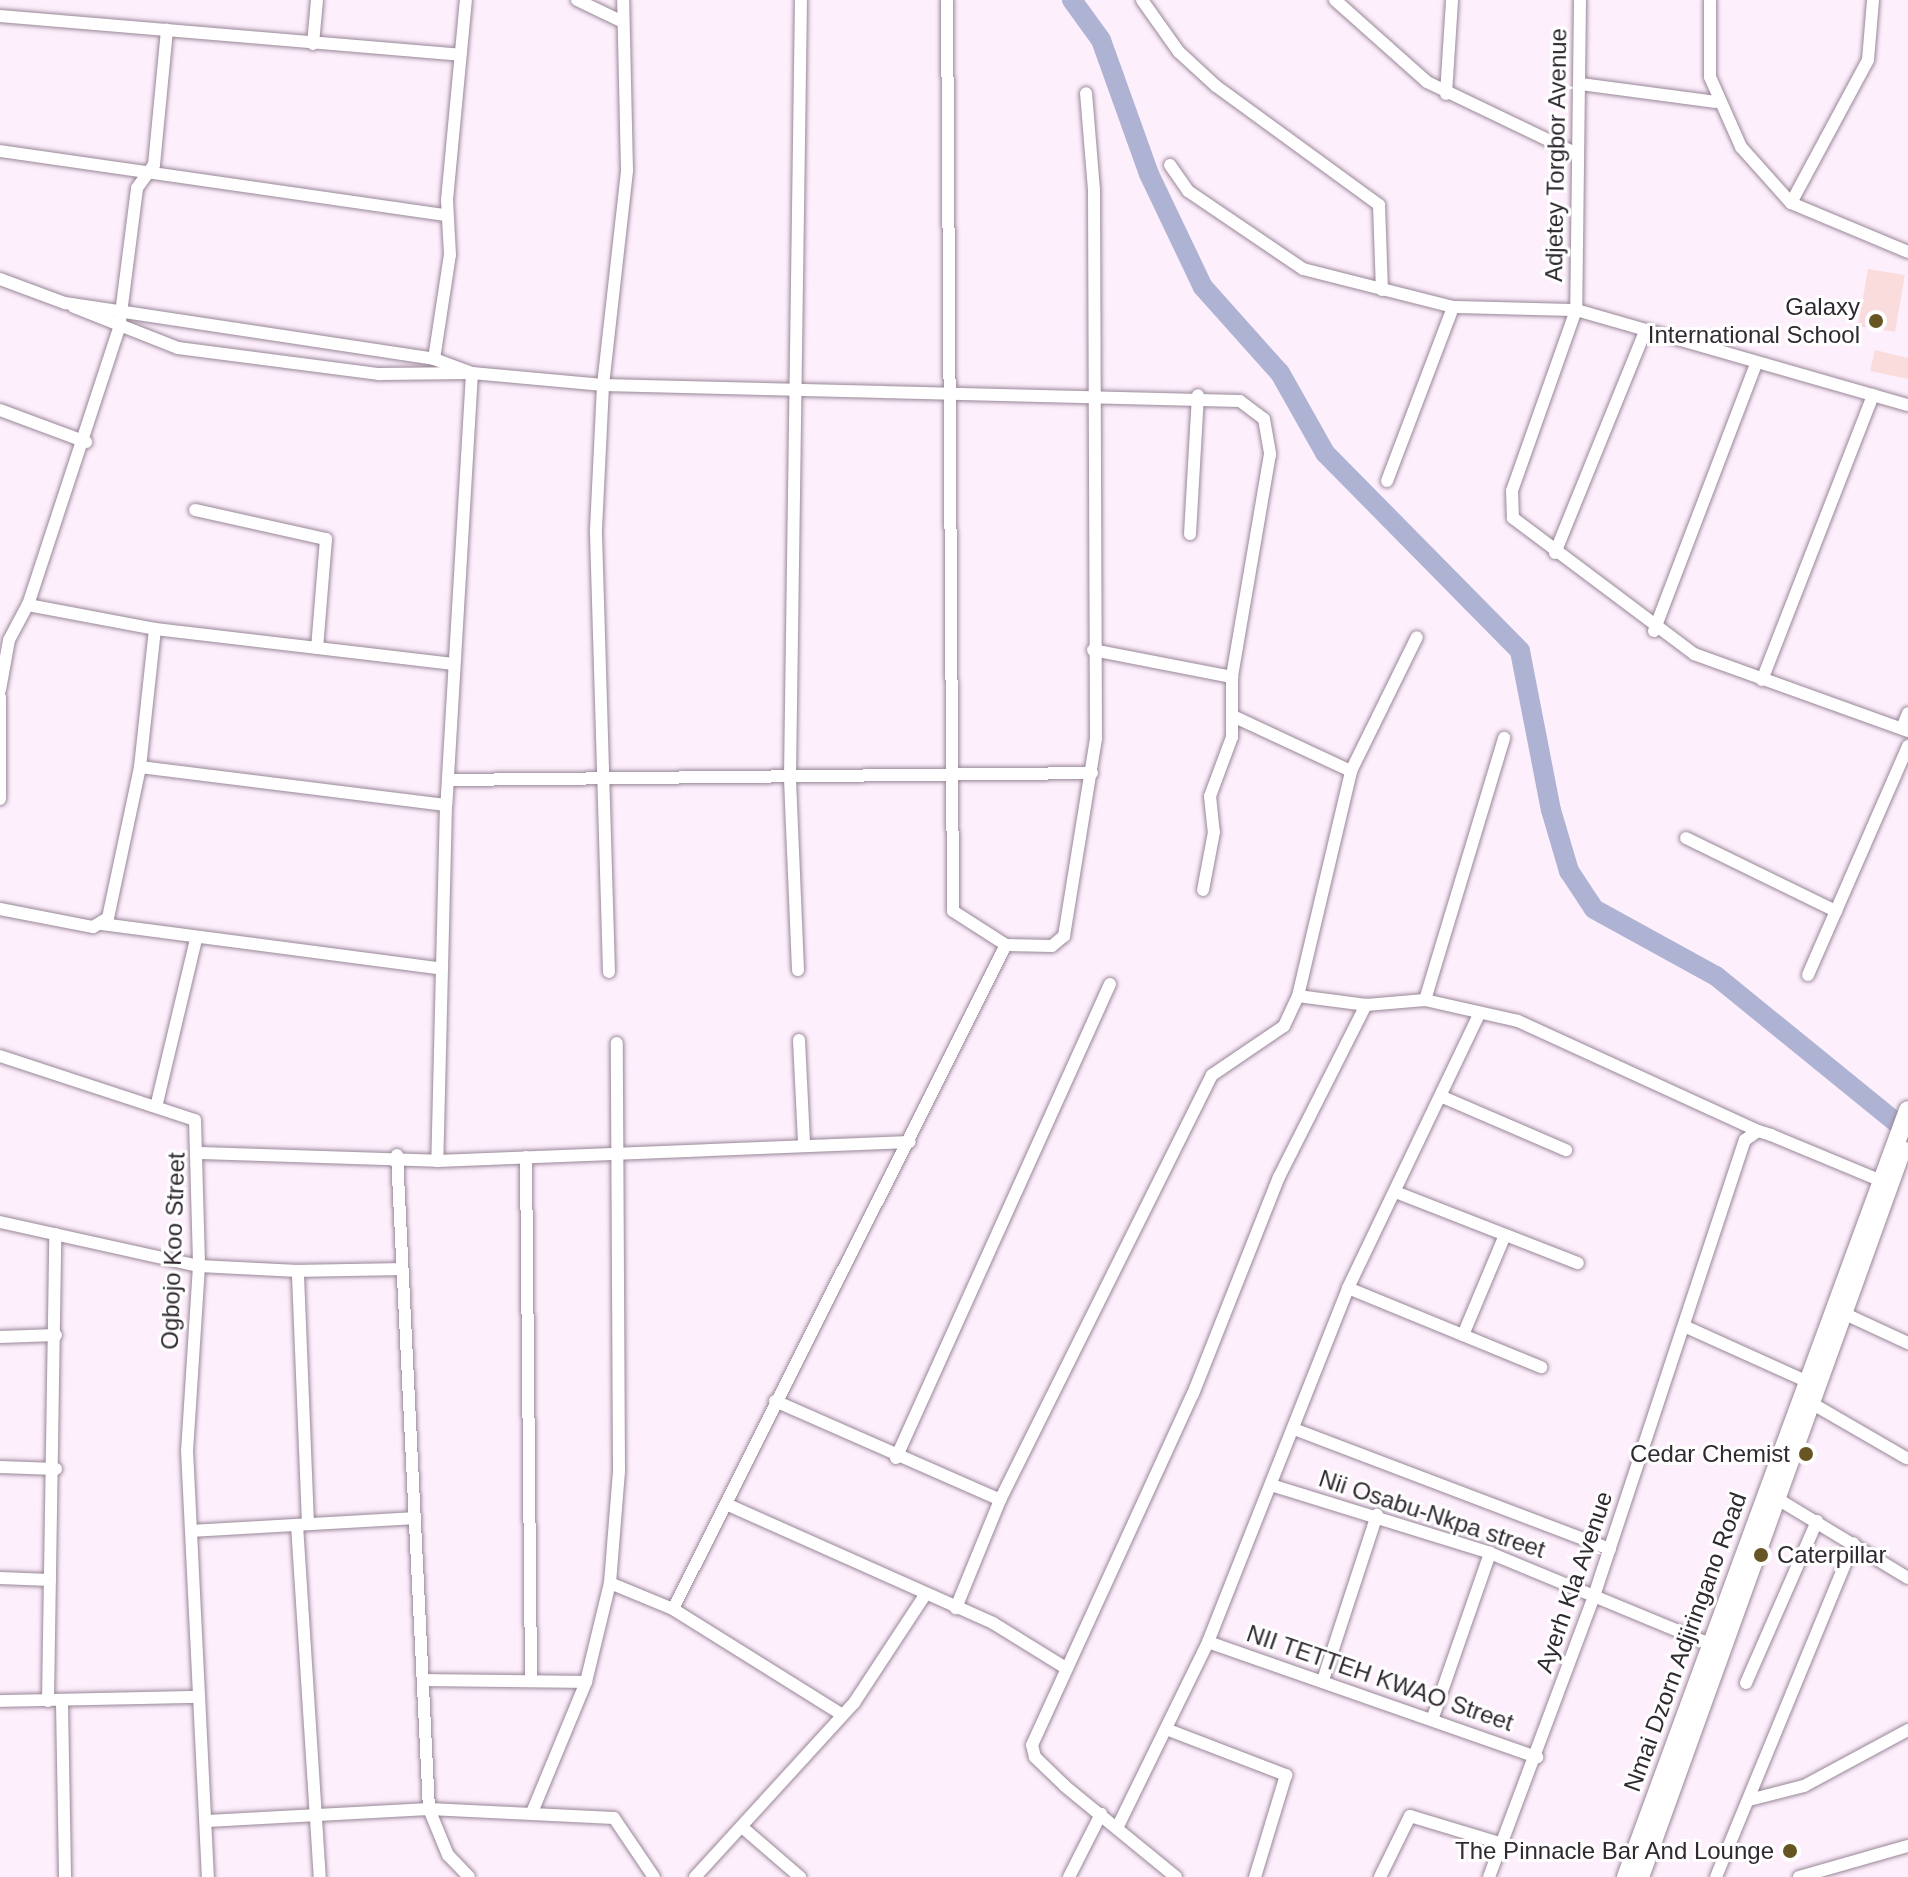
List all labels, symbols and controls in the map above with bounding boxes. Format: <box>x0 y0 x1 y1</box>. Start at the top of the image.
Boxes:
street label: Adjetey Torgbor Avenue <box>1539 27 1573 283</box>
place label: Galaxy International School <box>1648 293 1860 349</box>
marker: Galaxy International School <box>1867 312 1885 330</box>
street label: Ogbojo Koo Street <box>155 1152 191 1350</box>
place label: Cedar Chemist <box>1630 1440 1790 1468</box>
marker: Cedar Chemist <box>1797 1445 1815 1463</box>
street label: Nii Osabu-Nkpa street <box>1315 1464 1549 1564</box>
street label: Ayerh Kla Avenue <box>1529 1487 1619 1677</box>
street label: Nmai Dzorn Adjiringano Road <box>1617 1488 1753 1796</box>
place label: Caterpillar <box>1777 1541 1886 1569</box>
marker: Caterpillar <box>1752 1546 1770 1564</box>
street label: NII TETTEH KWAO Street <box>1243 1619 1517 1737</box>
place label: The Pinnacle Bar And Lounge <box>1454 1837 1774 1865</box>
marker: The Pinnacle Bar And Lounge <box>1781 1842 1799 1860</box>

